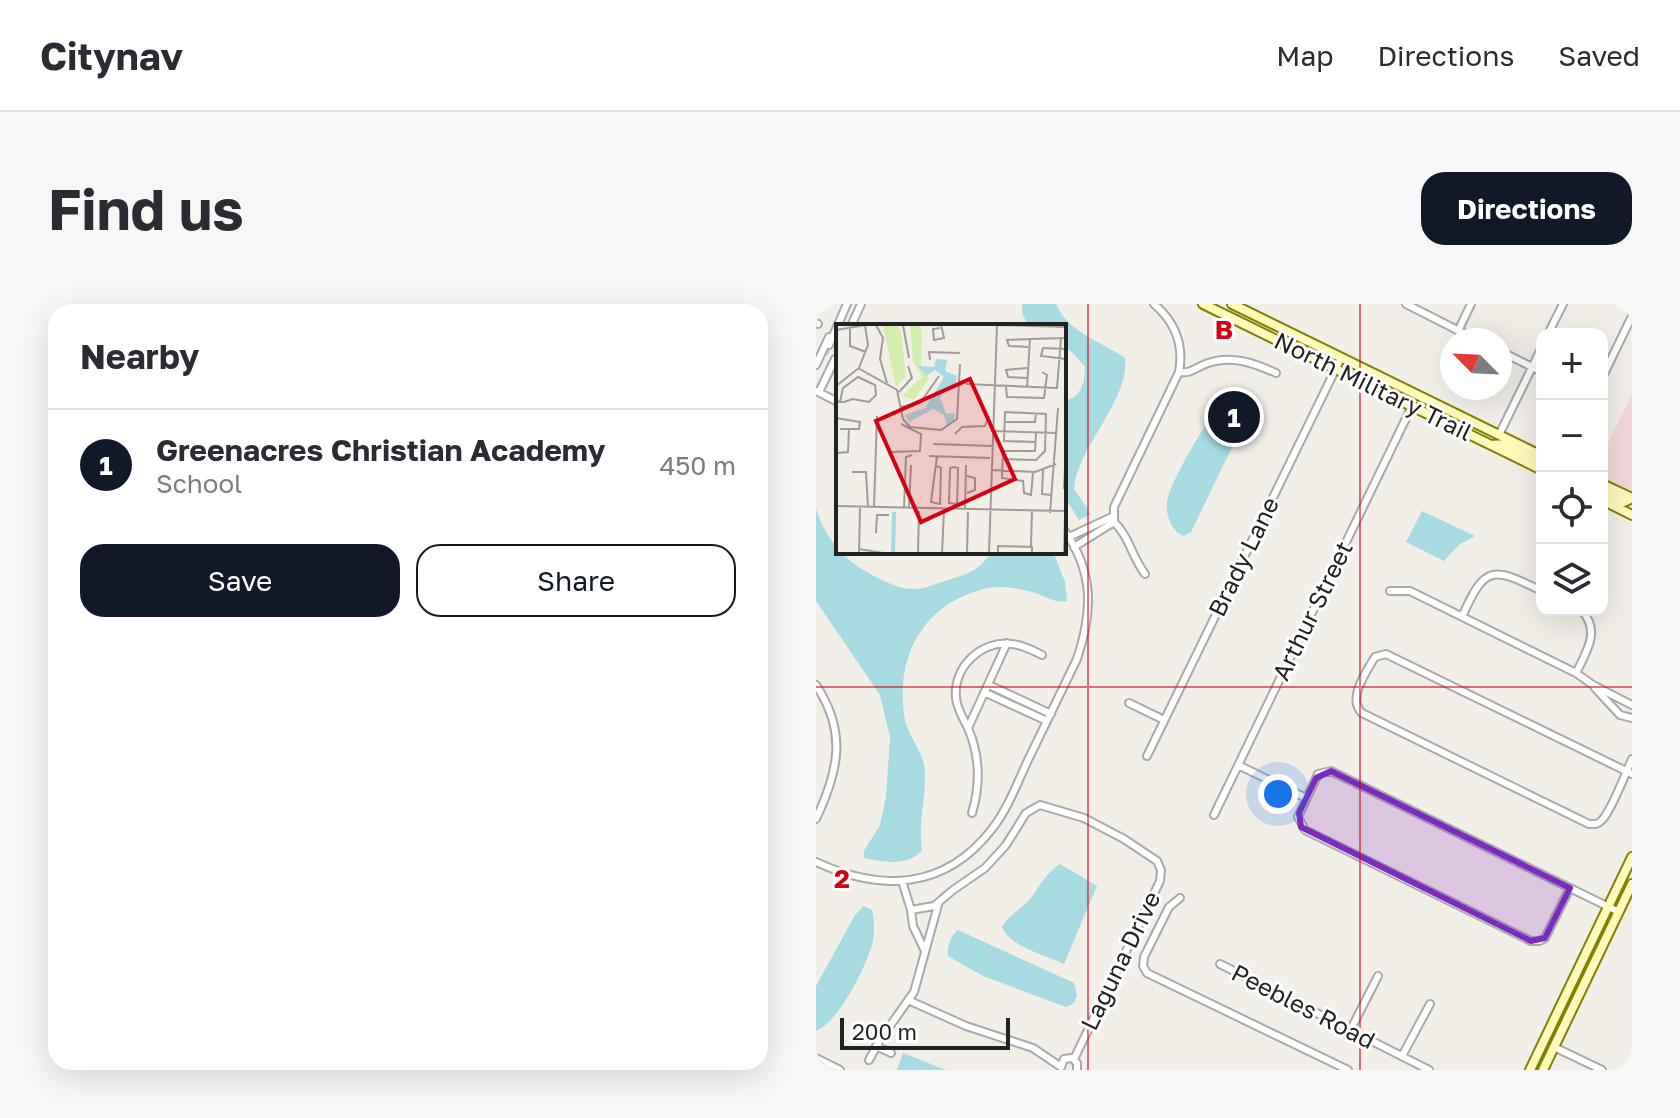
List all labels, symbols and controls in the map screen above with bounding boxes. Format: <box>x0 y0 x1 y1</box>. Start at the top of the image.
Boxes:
text: Citynav <box>40 33 183 78</box>
text: Map <box>1276 39 1333 72</box>
text: Directions <box>1377 39 1514 72</box>
text: Saved <box>1558 39 1640 72</box>
button: Directions <box>1421 172 1632 245</box>
text: Find us <box>48 175 244 242</box>
text: B <box>1215 314 1233 345</box>
inset map <box>836 324 1066 554</box>
street label: North Military Trail <box>1270 325 1477 446</box>
north arrow <box>1440 328 1512 400</box>
map controls <box>1536 328 1608 616</box>
button: + <box>1536 328 1608 400</box>
text: Nearby <box>80 336 200 376</box>
pin: 1 <box>1208 387 1260 447</box>
button: − <box>1536 400 1608 472</box>
text: Greenacres Christian Academy <box>156 432 606 468</box>
text: 1 <box>99 450 113 481</box>
text: 450 m <box>659 450 736 481</box>
text: School <box>156 468 242 499</box>
button: locate <box>1536 472 1608 544</box>
street label: Brady Lane <box>1201 492 1284 621</box>
street label: Arthur Street <box>1265 536 1358 685</box>
button: Save <box>80 544 400 617</box>
button: Share <box>416 544 736 617</box>
button: layers <box>1536 544 1608 616</box>
your location <box>1258 774 1298 814</box>
text: 2 <box>834 863 850 894</box>
street label: Laguna Drive <box>1074 886 1166 1034</box>
street label: Peebles Road <box>1227 957 1380 1054</box>
scale bar <box>840 1014 1010 1050</box>
text: 200 m <box>852 1018 917 1045</box>

